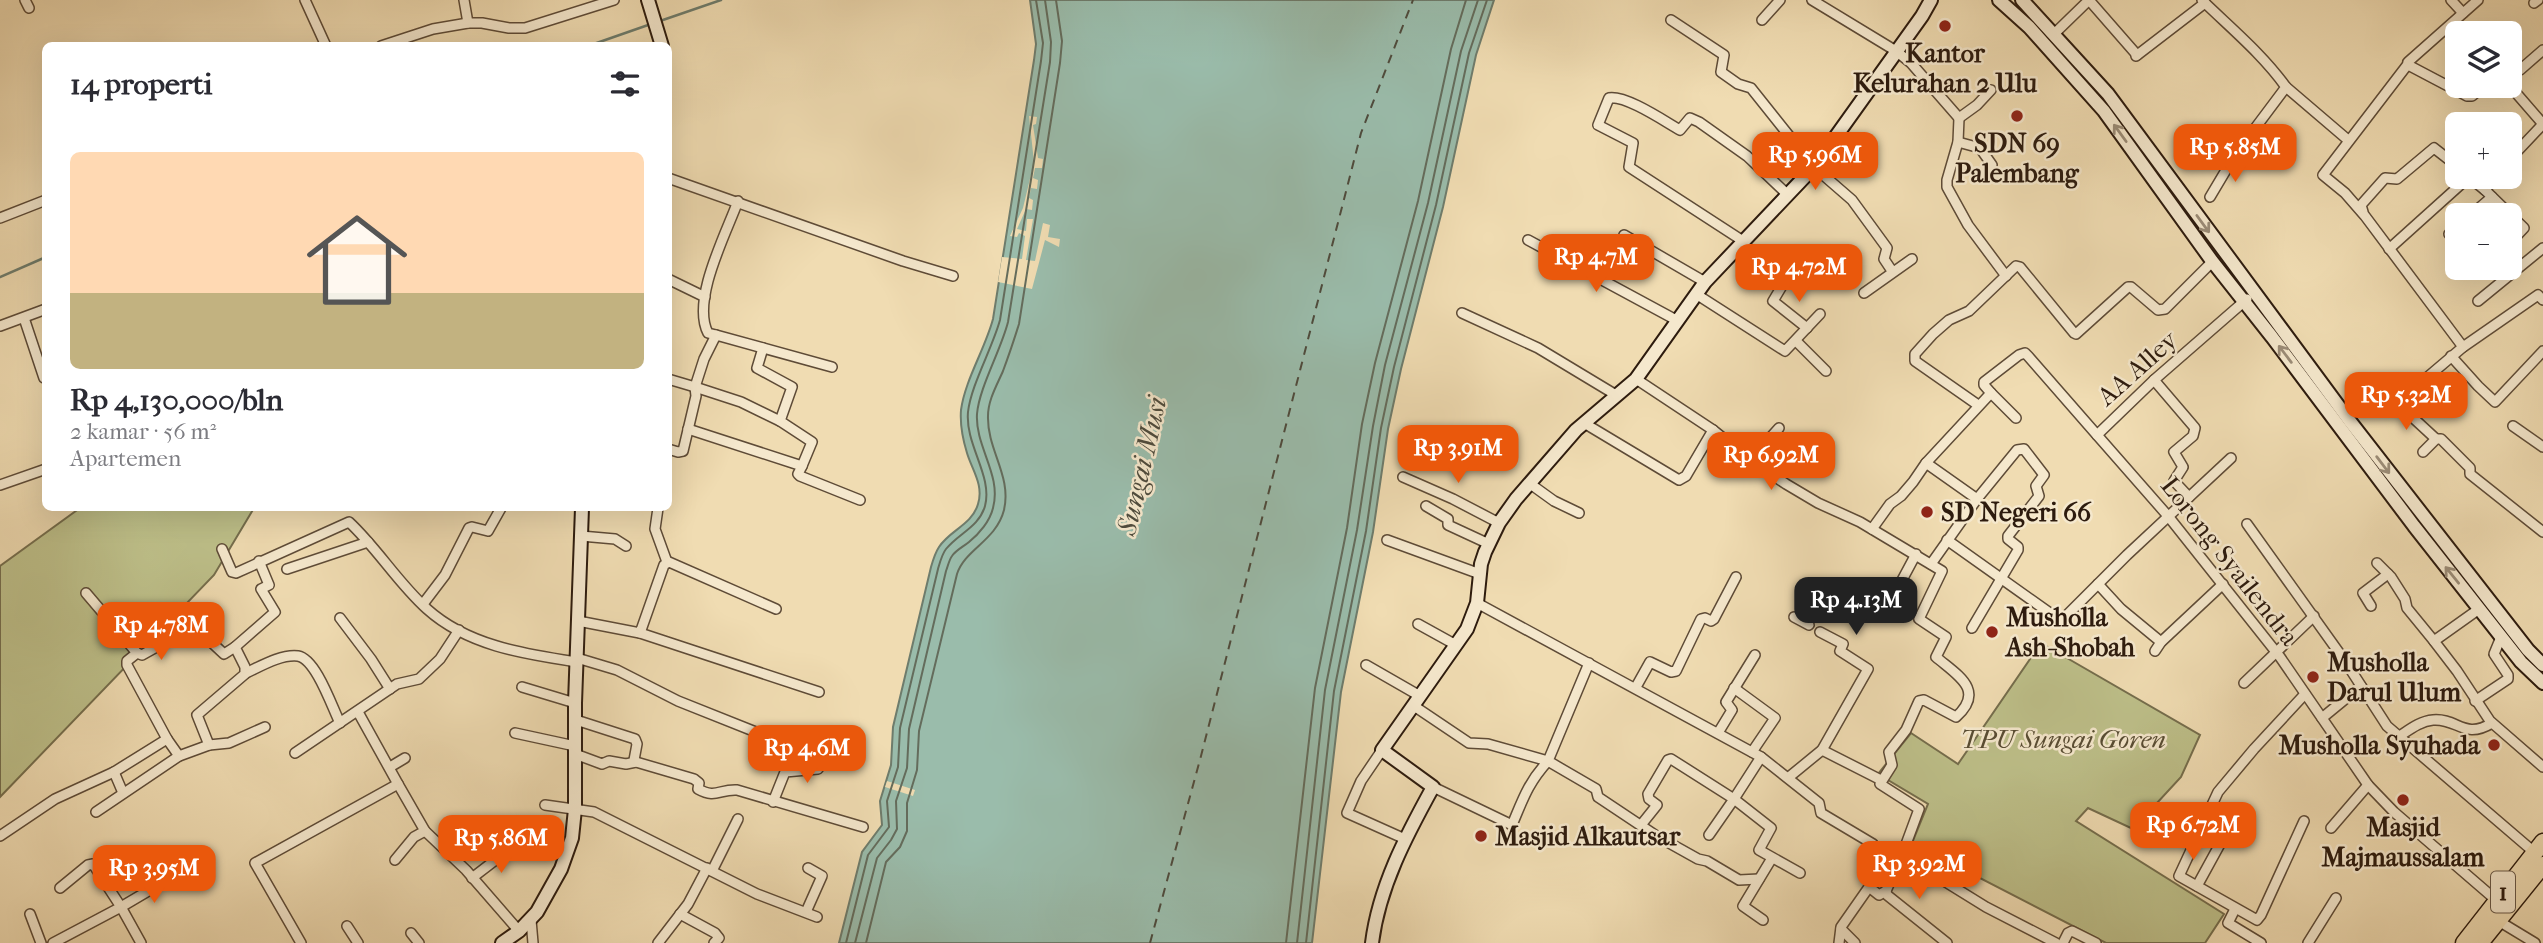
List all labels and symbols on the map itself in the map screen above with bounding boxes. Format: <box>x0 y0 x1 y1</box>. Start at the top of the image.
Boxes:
marker: Kantor Kelurahan 2 Ulu <box>1937 18 1953 34</box>
place label: Kantor Kelurahan 2 Ulu <box>1853 38 2037 99</box>
marker: SDN 69 Palembang <box>2009 108 2025 124</box>
one-way arrow <box>2113 124 2127 143</box>
pin: Rp 5.85M <box>2163 124 2307 184</box>
place label: SDN 69 Palembang <box>1955 128 2080 189</box>
pin: Rp 5.96M <box>1743 132 1887 192</box>
one-way arrow <box>2196 214 2210 233</box>
pin: Rp 4.7M <box>1531 234 1661 294</box>
pin: Rp 4.72M <box>1727 244 1871 304</box>
street label: AA Alley <box>2090 324 2184 413</box>
one-way arrow <box>2278 345 2293 364</box>
pin: Rp 5.32M <box>2334 372 2478 432</box>
water label: Sungai Musi <box>1109 392 1174 539</box>
pin: Rp 3.91M <box>1386 426 1530 485</box>
pin: Rp 6.92M <box>1699 433 1843 492</box>
one-way arrow <box>2375 456 2390 475</box>
street label: Lorong Syailendra <box>2154 471 2306 653</box>
place label: SD Negeri 66 <box>1941 497 2092 528</box>
marker: SD Negeri 66 <box>1919 504 1935 520</box>
one-way arrow <box>2445 566 2460 584</box>
pin: Rp 4.13M <box>1784 578 1928 637</box>
pin: Rp 4.78M <box>89 602 233 662</box>
place label: Musholla Ash-Shobah <box>2004 602 2135 663</box>
marker: Musholla Ash-Shobah <box>1984 624 2000 640</box>
place label: Musholla Darul Ulum <box>2327 647 2461 708</box>
marker: Musholla Darul Ulum <box>2305 669 2321 685</box>
park label: TPU Sungai Goren <box>1960 724 2166 755</box>
pin: Rp 4.6M <box>742 726 872 785</box>
place label: Musholla Syuhada <box>2279 730 2481 761</box>
marker: Musholla Syuhada <box>2486 737 2502 753</box>
marker: Masjid Majmaussalam <box>2395 792 2411 808</box>
pin: Rp 6.72M <box>2121 802 2265 862</box>
place label: Masjid Majmaussalam <box>2322 812 2485 873</box>
pin: Rp 5.86M <box>429 816 573 875</box>
place label: Masjid Alkautsar <box>1495 821 1681 852</box>
marker: Masjid Alkautsar <box>1473 828 1489 844</box>
pin: Rp 3.92M <box>1847 842 1991 901</box>
pin: Rp 3.95M <box>82 846 226 905</box>
road number: 1 <box>2491 872 2515 912</box>

